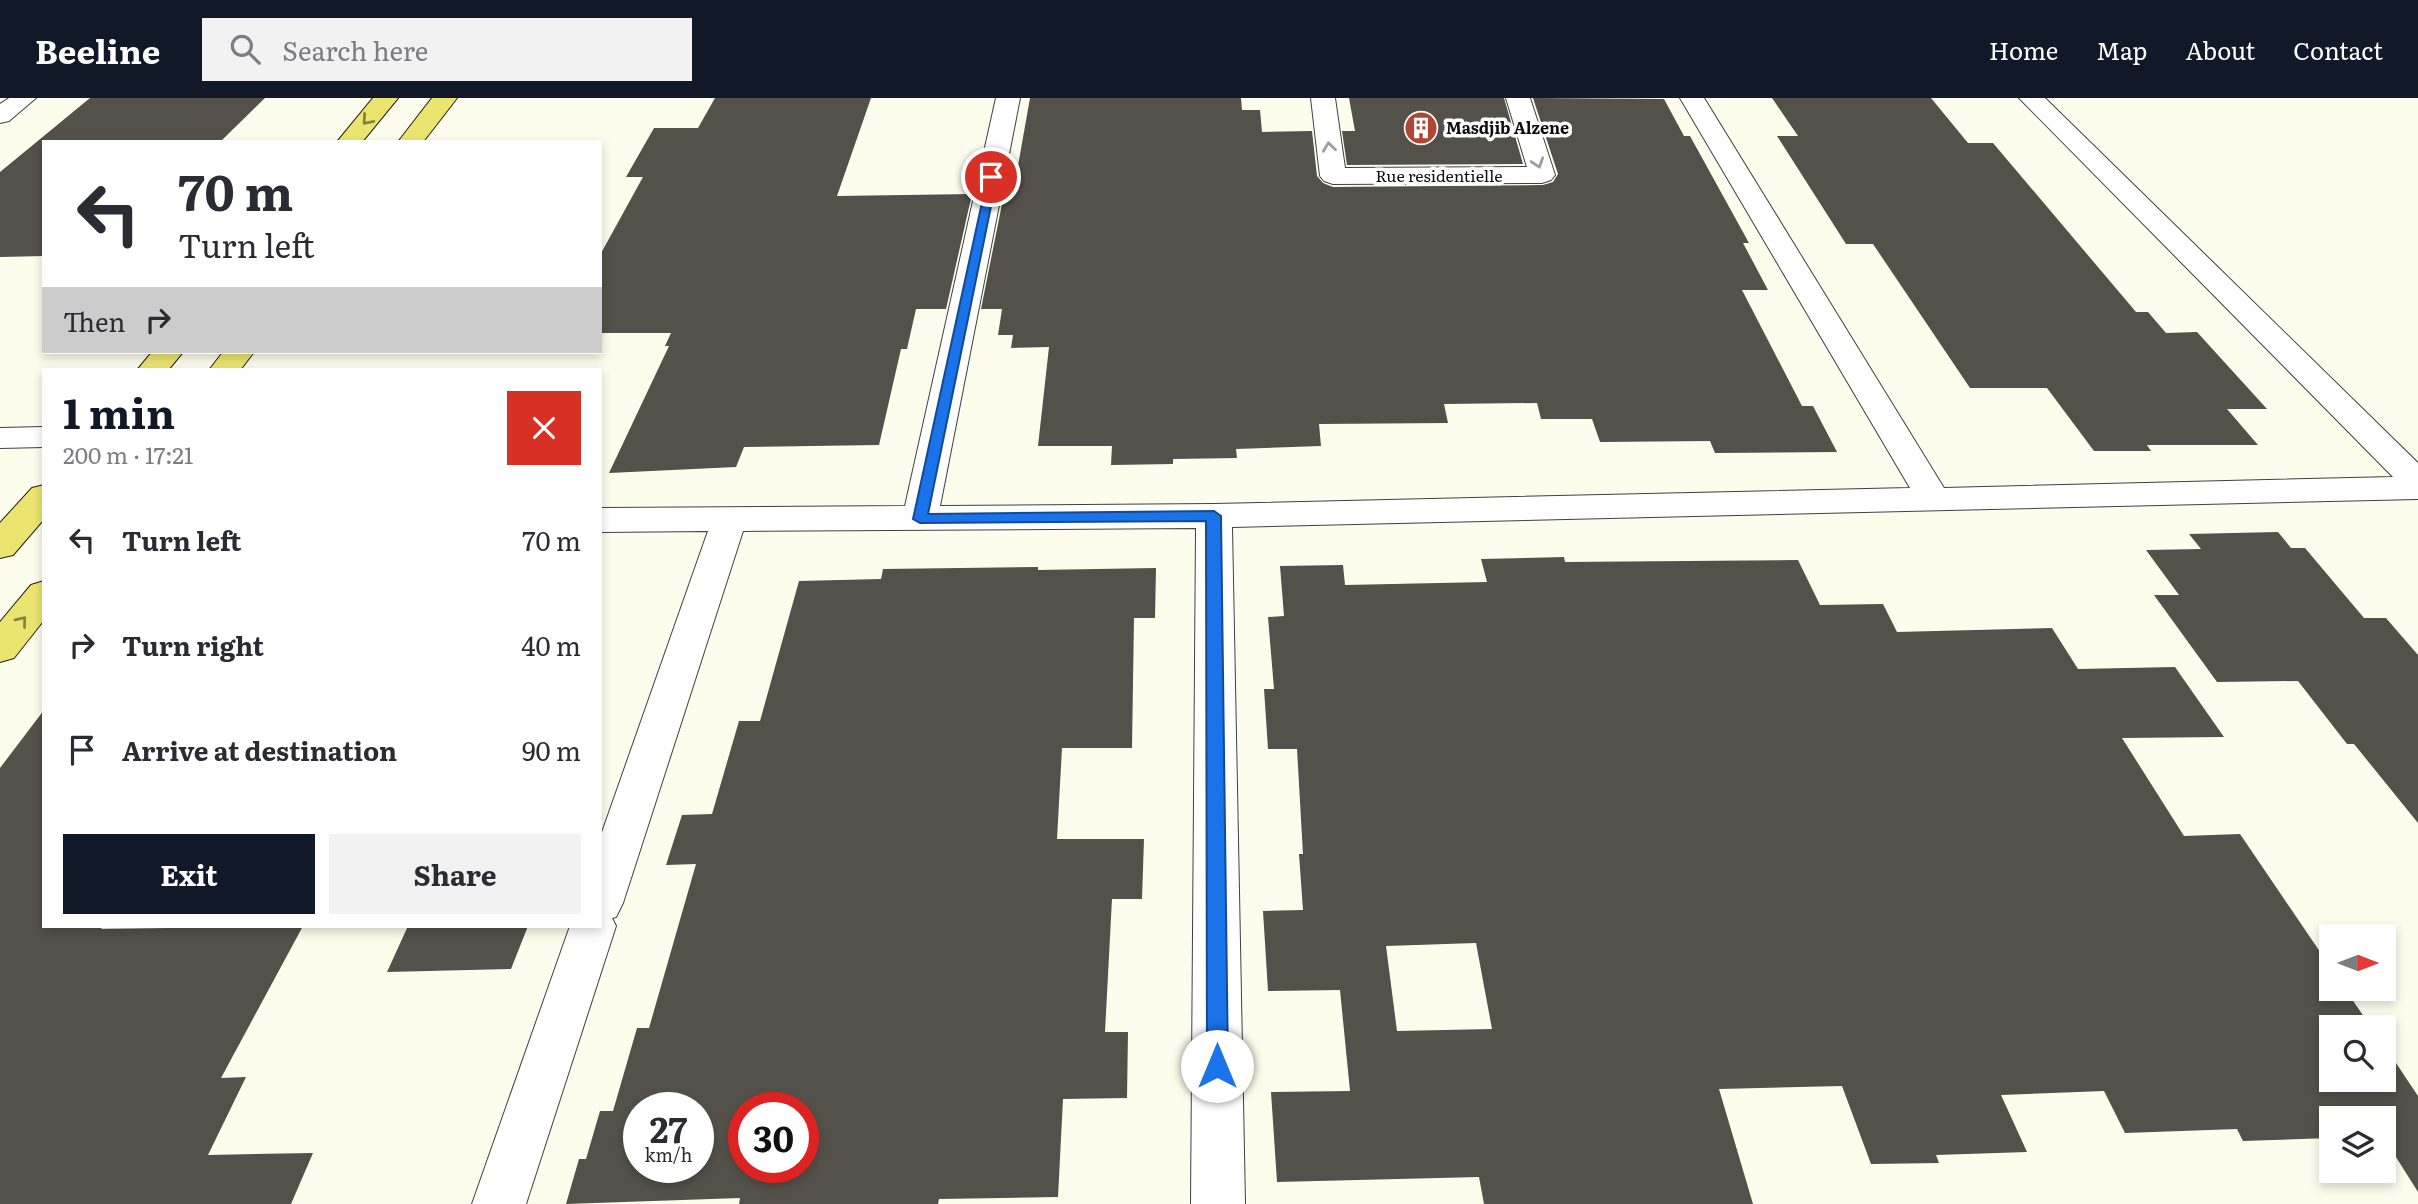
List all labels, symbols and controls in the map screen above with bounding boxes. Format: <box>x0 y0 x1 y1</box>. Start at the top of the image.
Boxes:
search box <box>202 18 692 81</box>
text: Beeline <box>35 25 160 74</box>
icon: search <box>226 30 264 68</box>
text: Search here <box>282 30 428 69</box>
text: Home <box>1989 32 2058 67</box>
text: Map <box>2096 32 2147 67</box>
text: About <box>2185 32 2255 67</box>
text: Contact <box>2293 32 2383 67</box>
building icon: Masdjib Alzene <box>1402 109 1440 147</box>
one-way arrow <box>363 112 375 125</box>
place label: Masdjib Alzene <box>1446 115 1569 139</box>
one-way arrow <box>1322 141 1337 152</box>
pin <box>961 147 1021 207</box>
text: 70 m <box>178 153 293 226</box>
one-way arrow <box>1530 157 1545 169</box>
icon: arrive <box>972 158 1010 196</box>
street label: Rue residentielle <box>1375 163 1503 187</box>
icon: left <box>63 168 154 259</box>
text: Turn left <box>178 220 315 268</box>
text: Then <box>63 301 125 340</box>
icon: right <box>139 301 177 339</box>
text: 1 min <box>63 380 175 442</box>
button: close <box>507 391 581 465</box>
text: 200 m · 17:21 <box>63 437 193 471</box>
text: Turn left <box>122 520 241 559</box>
text: 70 m <box>522 520 581 559</box>
icon: left <box>63 521 101 559</box>
one-way arrow <box>14 616 26 629</box>
text: Turn right <box>122 625 264 664</box>
text: 40 m <box>521 625 581 664</box>
icon: right <box>63 626 101 664</box>
text: Arrive at destination <box>122 730 397 769</box>
text: 90 m <box>522 730 581 769</box>
icon: arrive <box>63 731 101 769</box>
button: Exit <box>63 834 315 914</box>
button: Share <box>329 834 581 914</box>
north arrow <box>2319 924 2396 1001</box>
map controls <box>2319 924 2396 1183</box>
button: search <box>2319 1015 2396 1092</box>
position arrow <box>1180 1029 1254 1103</box>
speed limit sign: 30 <box>728 1092 819 1183</box>
text: 27 <box>650 1102 687 1154</box>
button: layers <box>2319 1106 2396 1183</box>
text: km/h <box>645 1141 692 1168</box>

